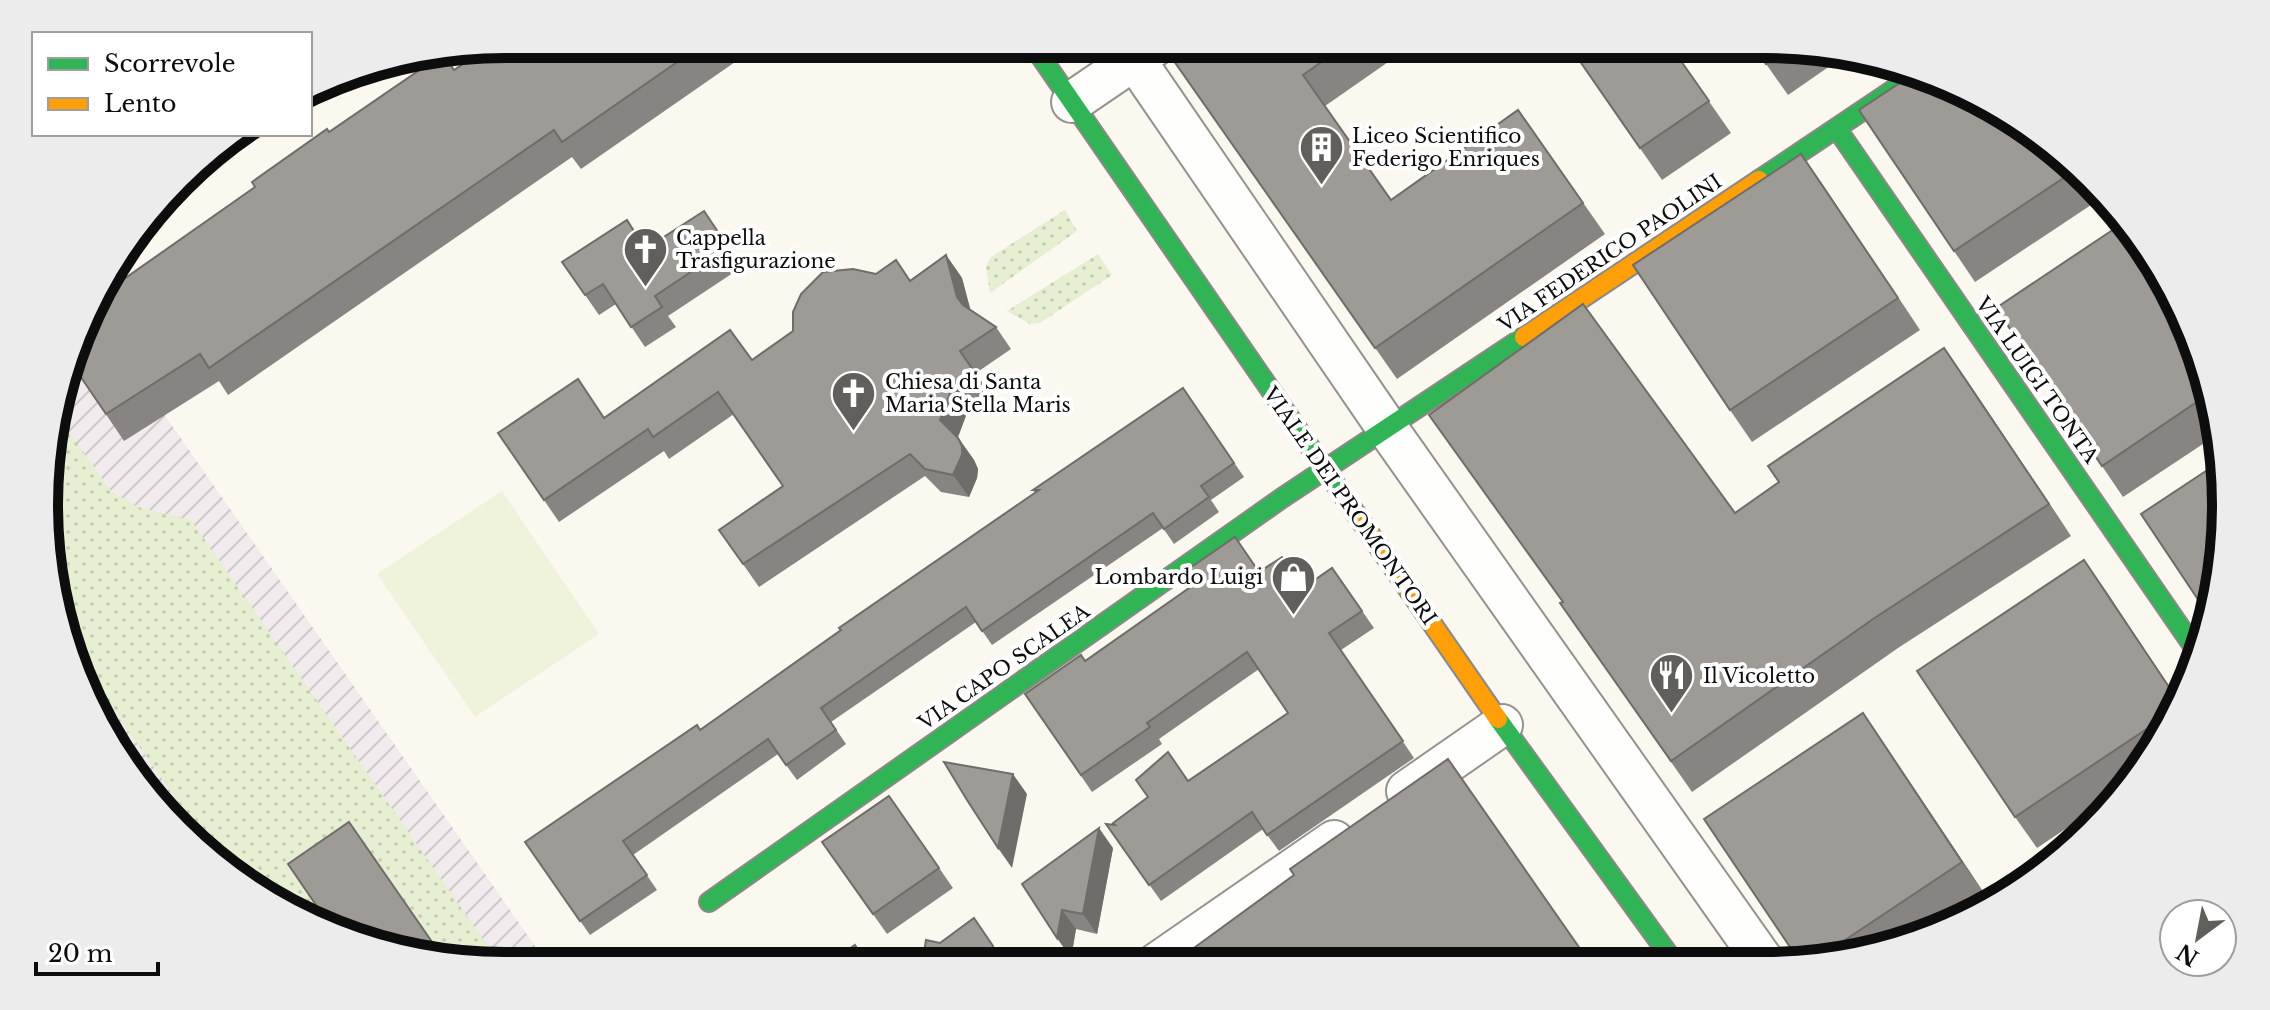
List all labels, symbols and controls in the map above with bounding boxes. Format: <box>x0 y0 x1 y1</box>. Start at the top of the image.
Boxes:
legend <box>32 32 312 136</box>
text: Scorrevole <box>104 49 235 78</box>
text: Lento <box>104 89 177 118</box>
building icon: Liceo Scientifico Federigo Enriques <box>1297 123 1345 186</box>
place label: Liceo Scientifico Federigo Enriques <box>1352 124 1540 171</box>
street label: VIA FEDERICO PAOLINI <box>1493 169 1726 337</box>
church icon: Cappella Trasfigurazione <box>621 226 669 289</box>
place label: Cappella Trasfigurazione <box>676 226 836 273</box>
street label: VIA LUIGI TONTA <box>1970 292 2104 468</box>
church icon: Chiesa di Santa Maria Stella Maris <box>830 370 878 433</box>
place label: Chiesa di Santa Maria Stella Maris <box>885 370 1071 417</box>
street label: VIALE DEI PROMONTORI <box>1258 382 1442 630</box>
shop icon: Lombardo Luigi <box>1270 553 1318 616</box>
place label: Lombardo Luigi <box>1095 565 1263 589</box>
street label: VIA CAPO SCALEA <box>913 599 1095 736</box>
restaurant icon: Il Vicoletto <box>1648 652 1696 715</box>
place label: Il Vicoletto <box>1703 664 1815 688</box>
north arrow <box>2158 898 2238 978</box>
scale bar <box>36 926 158 976</box>
text: N <box>2171 937 2204 971</box>
text: 20 m <box>48 939 113 968</box>

